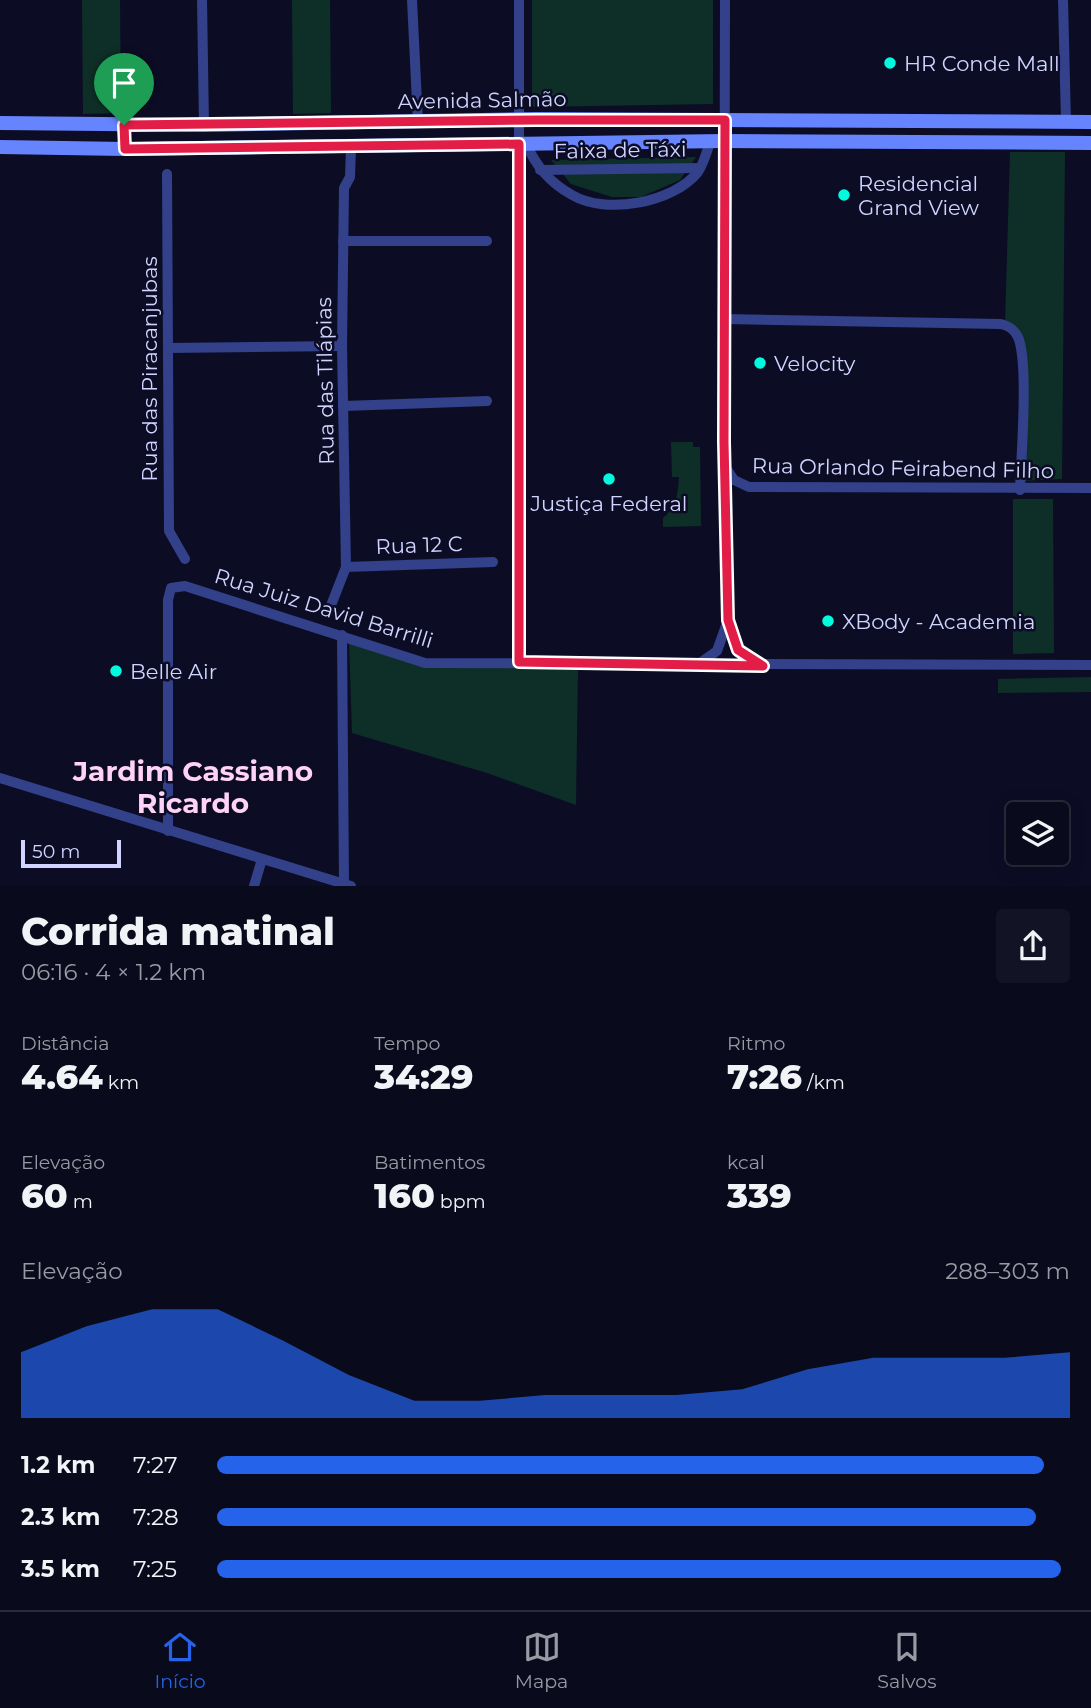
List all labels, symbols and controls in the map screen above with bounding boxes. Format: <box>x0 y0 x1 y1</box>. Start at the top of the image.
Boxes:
place label: HR Conde Mall <box>904 51 1060 76</box>
pin <box>94 53 154 125</box>
marker: HR Conde Mall <box>882 55 898 71</box>
icon: arrive <box>105 64 143 102</box>
street label: Avenida Salmão <box>397 86 567 114</box>
street label: Faixa de Táxi <box>553 136 687 164</box>
place label: Residencial Grand View <box>858 171 980 220</box>
marker: Residencial Grand View <box>836 187 852 203</box>
street label: Rua das Piracanjubas <box>137 256 162 482</box>
street label: Rua das Tilápias <box>311 297 339 465</box>
place label: Velocity <box>774 351 856 376</box>
marker: Velocity <box>752 355 768 371</box>
street label: Rua Orlando Feirabend Filho <box>752 453 1054 483</box>
marker: Justiça Federal <box>601 471 617 487</box>
place label: Justiça Federal <box>530 491 687 516</box>
street label: Rua 12 C <box>375 531 463 559</box>
street label: Rua Juiz David Barrilli <box>212 563 436 653</box>
place label: XBody - Academia <box>842 609 1035 634</box>
marker: XBody - Academia <box>820 613 836 629</box>
place label: Belle Air <box>130 659 217 684</box>
marker: Belle Air <box>108 663 124 679</box>
district label: Jardim Cassiano Ricardo <box>72 754 313 820</box>
map controls <box>1006 802 1069 865</box>
button: layers <box>1006 802 1069 865</box>
scale bar <box>21 836 121 868</box>
text: 50 m <box>32 840 80 863</box>
text: Corrida matinal <box>21 908 335 955</box>
button: share <box>996 909 1070 983</box>
text: 06:16 · 4 × 1.2 km <box>21 958 206 986</box>
text: Distância <box>21 1032 109 1055</box>
text: Tempo <box>374 1032 440 1055</box>
text: Ritmo <box>727 1032 785 1055</box>
text: 4.64 <box>21 1055 103 1098</box>
text: 34:29 <box>374 1055 474 1098</box>
text: 7:26 <box>727 1055 802 1098</box>
text: km <box>103 1071 139 1094</box>
text: /km <box>802 1071 845 1094</box>
text: Elevação <box>21 1151 105 1174</box>
text: Batimentos <box>374 1151 485 1174</box>
text: kcal <box>727 1151 765 1174</box>
text: 60 <box>21 1174 68 1217</box>
text: 160 <box>374 1174 435 1217</box>
text: 339 <box>727 1174 792 1217</box>
text: m <box>68 1190 93 1213</box>
text: bpm <box>435 1190 486 1213</box>
text: Elevação <box>21 1257 123 1285</box>
text: 288–303 m <box>945 1257 1070 1285</box>
text: 1.2 km <box>21 1451 95 1479</box>
text: 7:27 <box>133 1451 178 1479</box>
text: 2.3 km <box>21 1503 100 1531</box>
text: 7:28 <box>133 1503 179 1531</box>
text: 3.5 km <box>21 1555 100 1583</box>
text: 7:25 <box>133 1555 177 1583</box>
tab: Início <box>155 1628 206 1693</box>
tab: Mapa <box>515 1628 568 1693</box>
tab: Salvos <box>877 1628 936 1693</box>

